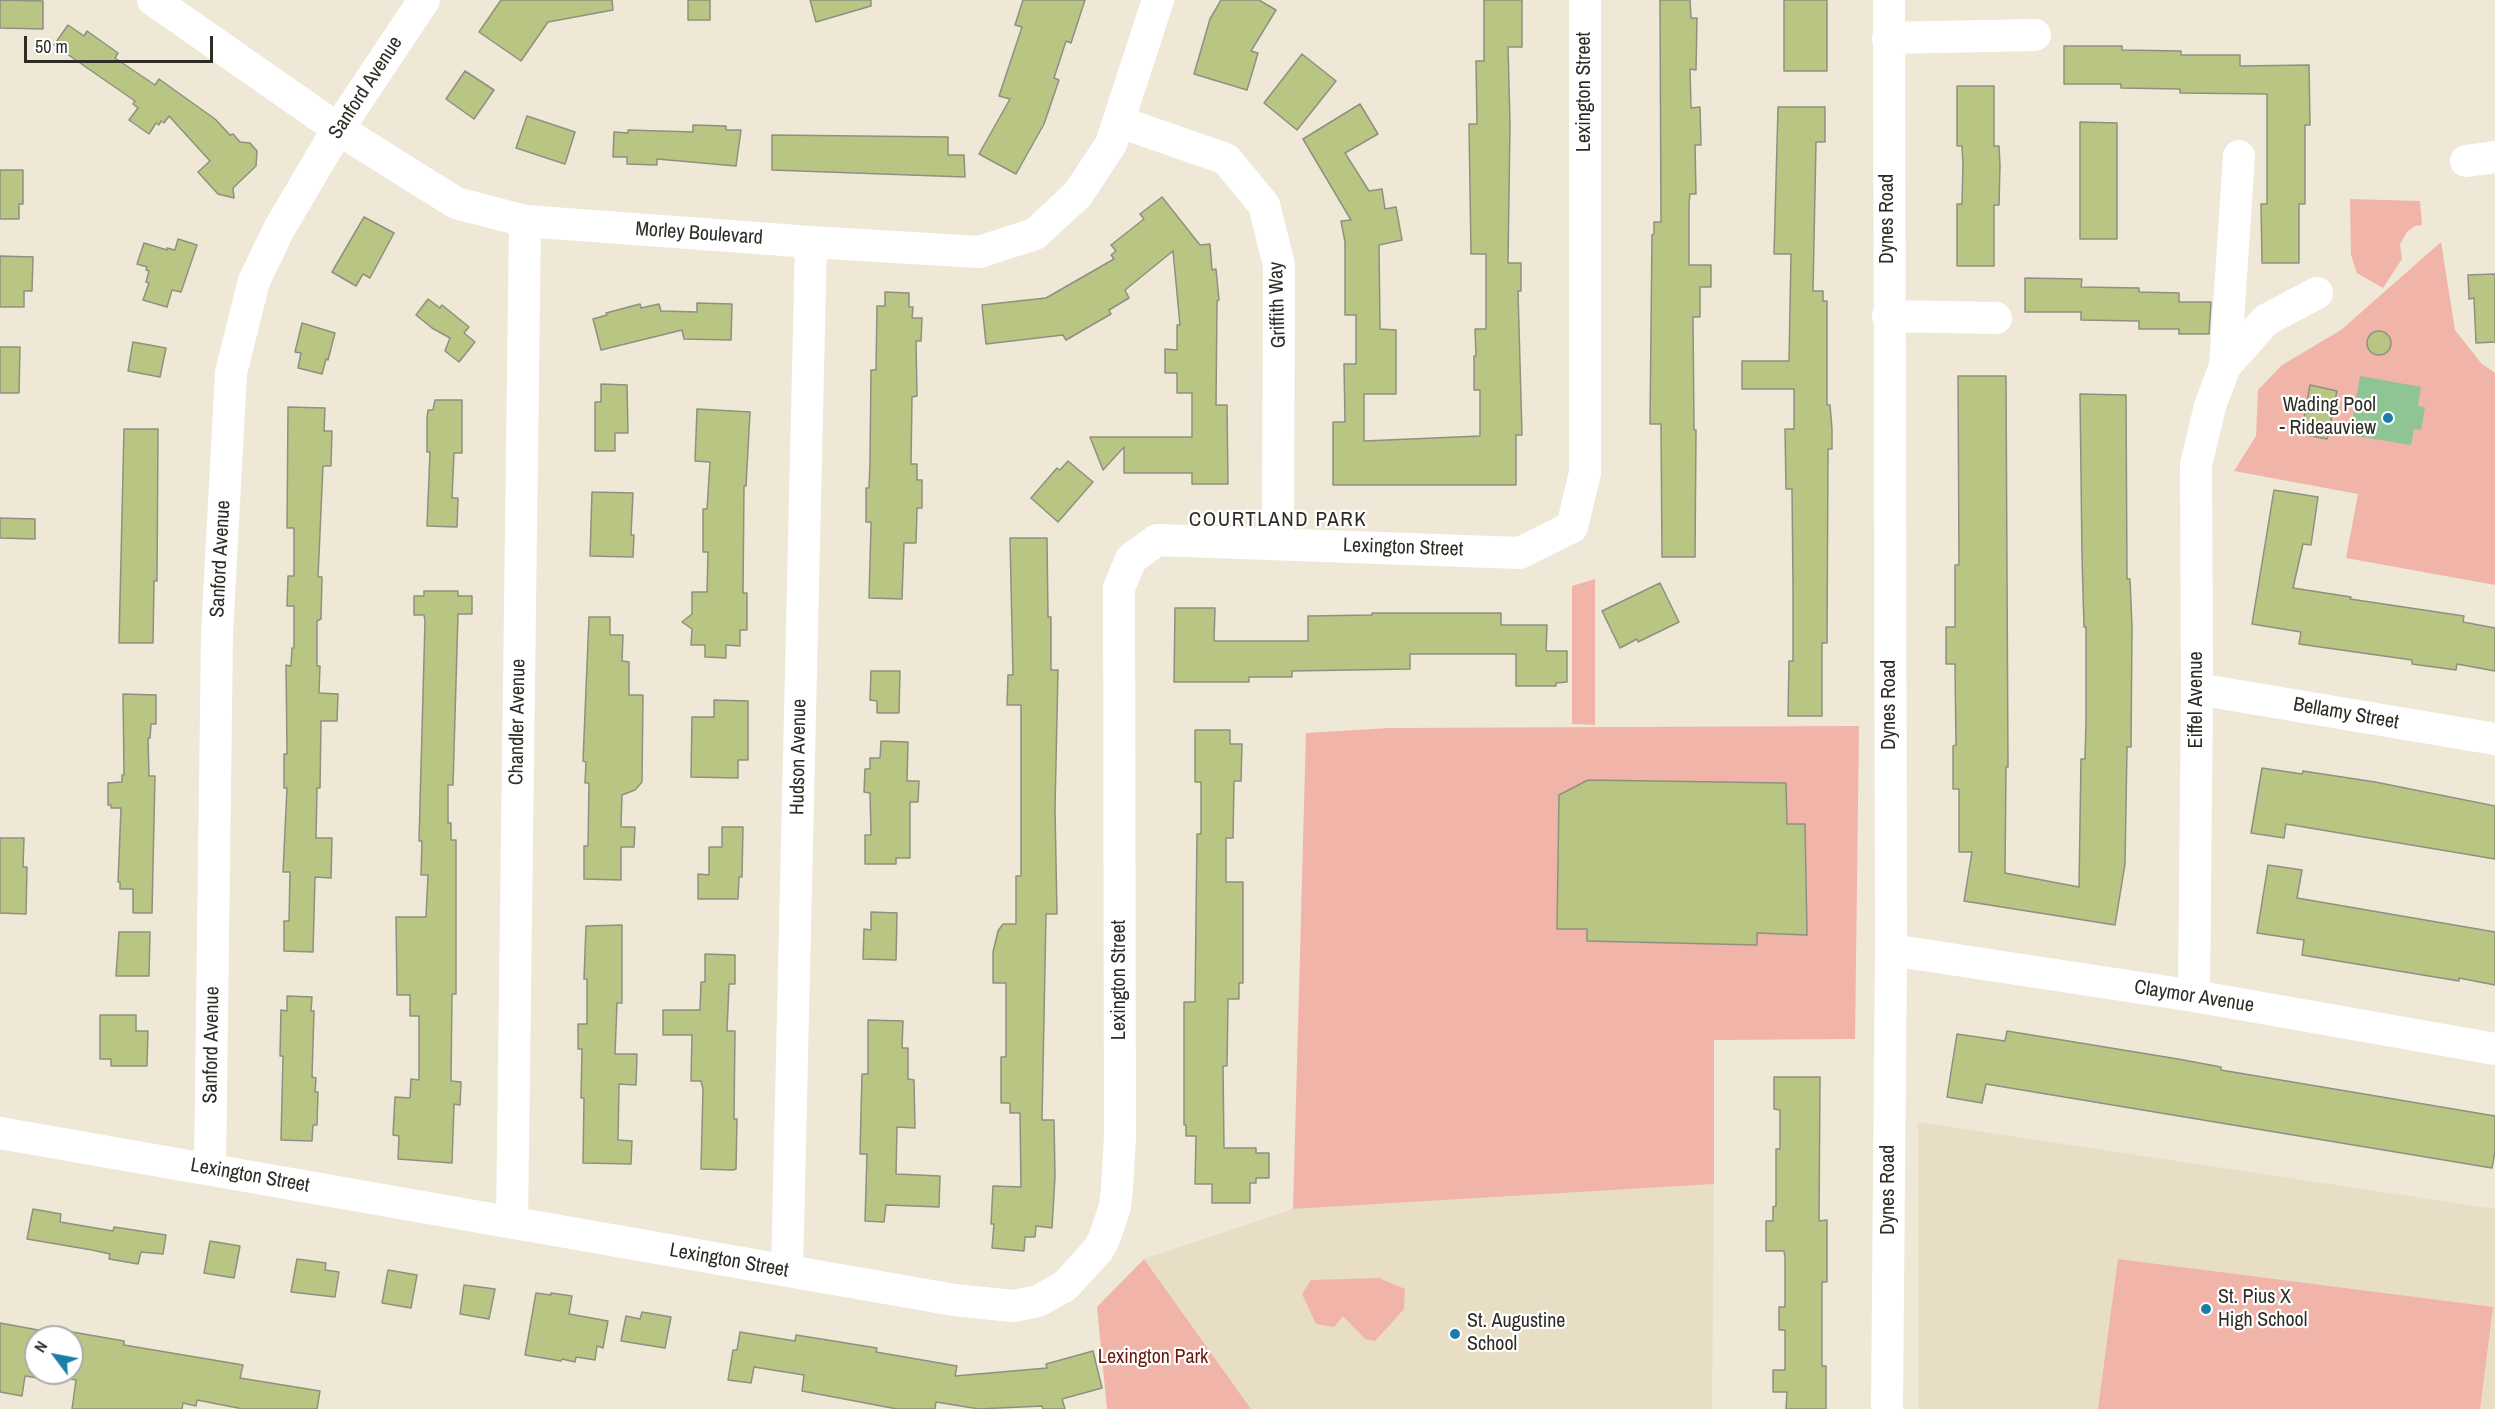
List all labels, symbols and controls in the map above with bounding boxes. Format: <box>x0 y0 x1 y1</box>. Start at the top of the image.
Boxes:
scale bar <box>27 24 216 62</box>
street label: Sanford Avenue <box>324 32 408 144</box>
street label: Lexington Street <box>1573 32 1597 152</box>
text: 50 m <box>35 34 68 59</box>
street label: Dynes Road <box>1876 174 1900 264</box>
street label: Morley Boulevard <box>635 218 763 250</box>
street label: Griffith Way <box>1264 261 1292 349</box>
place label: Wading Pool - Rideauview <box>2279 394 2376 441</box>
marker: Wading Pool - Rideauview <box>2381 411 2395 425</box>
street label: Sanford Avenue <box>206 500 236 618</box>
district label: COURTLAND PARK <box>1189 507 1367 533</box>
street label: Lexington Street <box>1342 534 1464 562</box>
street label: Eiffel Avenue <box>2185 652 2209 748</box>
street label: Chandler Avenue <box>505 659 531 785</box>
street label: Dynes Road <box>1878 660 1902 750</box>
street label: Bellamy Street <box>2291 693 2401 735</box>
street label: Hudson Avenue <box>786 699 812 815</box>
street label: Lexington Street <box>1108 920 1132 1040</box>
street label: Claymor Avenue <box>2132 976 2256 1018</box>
street label: Sanford Avenue <box>199 986 225 1104</box>
street label: Dynes Road <box>1877 1145 1901 1235</box>
street label: Lexington Street <box>189 1154 311 1198</box>
street label: Lexington Street <box>668 1239 790 1283</box>
place label: St. Pius X High School <box>2218 1286 2307 1333</box>
marker: St. Pius X High School <box>2199 1302 2213 1316</box>
place label: St. Augustine School <box>1467 1310 1565 1357</box>
north arrow <box>24 1325 84 1385</box>
marker: St. Augustine School <box>1448 1327 1462 1341</box>
text: N <box>29 1337 52 1356</box>
park label: Lexington Park <box>1098 1346 1208 1370</box>

